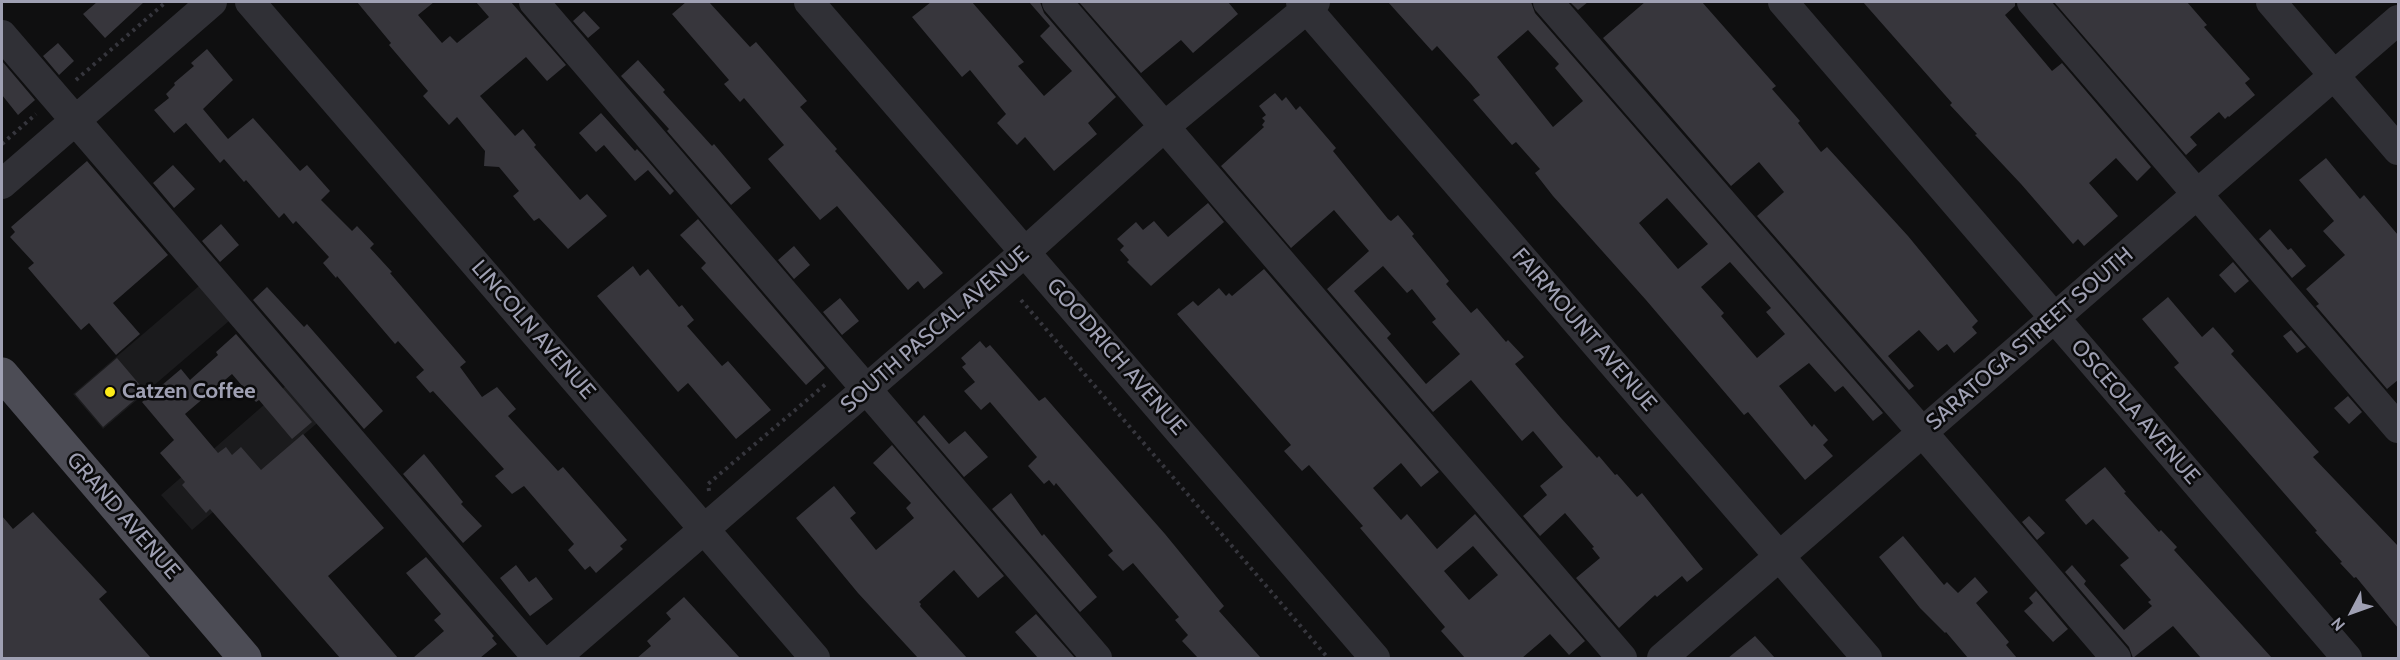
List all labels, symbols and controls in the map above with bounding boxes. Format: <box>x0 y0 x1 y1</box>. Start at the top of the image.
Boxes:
street label: SOUTH PASCAL AVENUE <box>835 241 1035 419</box>
street label: SARATOGA STREET SOUTH <box>1921 242 2139 436</box>
street label: FAIRMOUNT AVENUE <box>1506 243 1662 417</box>
street label: LINCOLN AVENUE <box>465 255 601 405</box>
street label: GOODRICH AVENUE <box>1041 273 1191 441</box>
street label: OSCEOLA AVENUE <box>2065 334 2205 490</box>
place label: Catzen Coffee <box>122 379 255 405</box>
marker: Catzen Coffee <box>103 385 117 399</box>
street label: GRAND AVENUE <box>61 447 185 585</box>
north arrow <box>2322 582 2382 642</box>
text: N <box>2327 614 2349 635</box>

